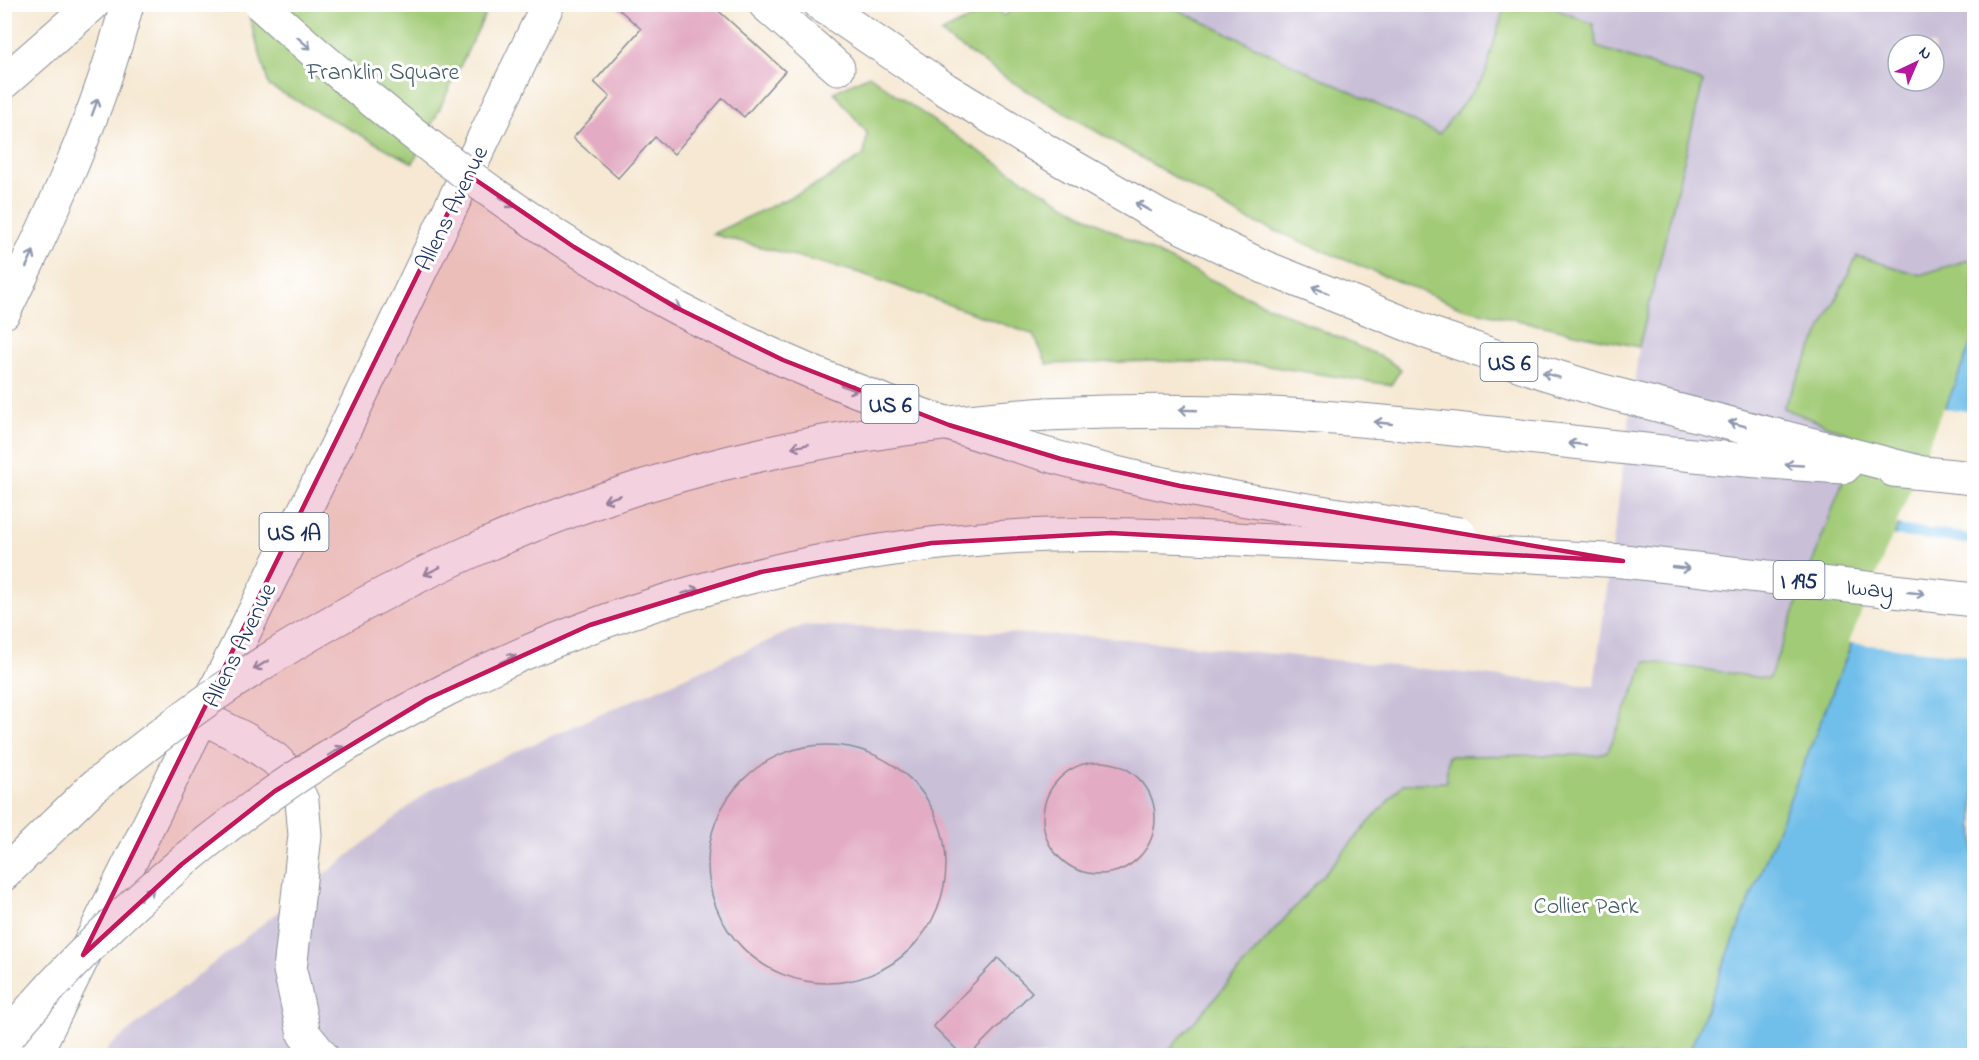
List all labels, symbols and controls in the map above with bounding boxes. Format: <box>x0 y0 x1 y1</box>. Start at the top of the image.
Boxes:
north arrow <box>1886 33 1946 93</box>
one-way arrow <box>296 36 311 50</box>
text: N <box>1913 41 1937 66</box>
park label: Franklin Square <box>306 56 460 91</box>
one-way arrow <box>91 98 102 117</box>
street label: Allens Avenue <box>408 140 499 278</box>
one-way arrow <box>499 196 515 208</box>
one-way arrow <box>1135 201 1153 212</box>
one-way arrow <box>24 251 36 269</box>
one-way arrow <box>1311 284 1330 295</box>
one-way arrow <box>663 300 681 311</box>
road number: US 6 <box>1480 343 1538 381</box>
one-way arrow <box>1542 369 1561 380</box>
one-way arrow <box>839 383 858 394</box>
road number: US 6 <box>862 385 918 423</box>
one-way arrow <box>1179 405 1199 416</box>
one-way arrow <box>1373 417 1393 428</box>
one-way arrow <box>1728 418 1747 430</box>
one-way arrow <box>1567 438 1587 449</box>
one-way arrow <box>791 441 811 452</box>
one-way arrow <box>1785 459 1805 470</box>
one-way arrow <box>603 493 622 504</box>
road number: US 1A <box>260 513 328 551</box>
road number: I 195 <box>1774 561 1824 599</box>
one-way arrow <box>1670 563 1690 574</box>
one-way arrow <box>423 565 441 577</box>
street label: Iway <box>1844 571 1895 611</box>
street label: Allens Avenue <box>196 577 287 715</box>
one-way arrow <box>681 585 700 596</box>
one-way arrow <box>1906 588 1926 599</box>
one-way arrow <box>499 653 517 665</box>
one-way arrow <box>253 659 270 671</box>
one-way arrow <box>327 745 344 757</box>
one-way arrow <box>139 887 154 901</box>
park label: Collier Park <box>1534 890 1639 925</box>

